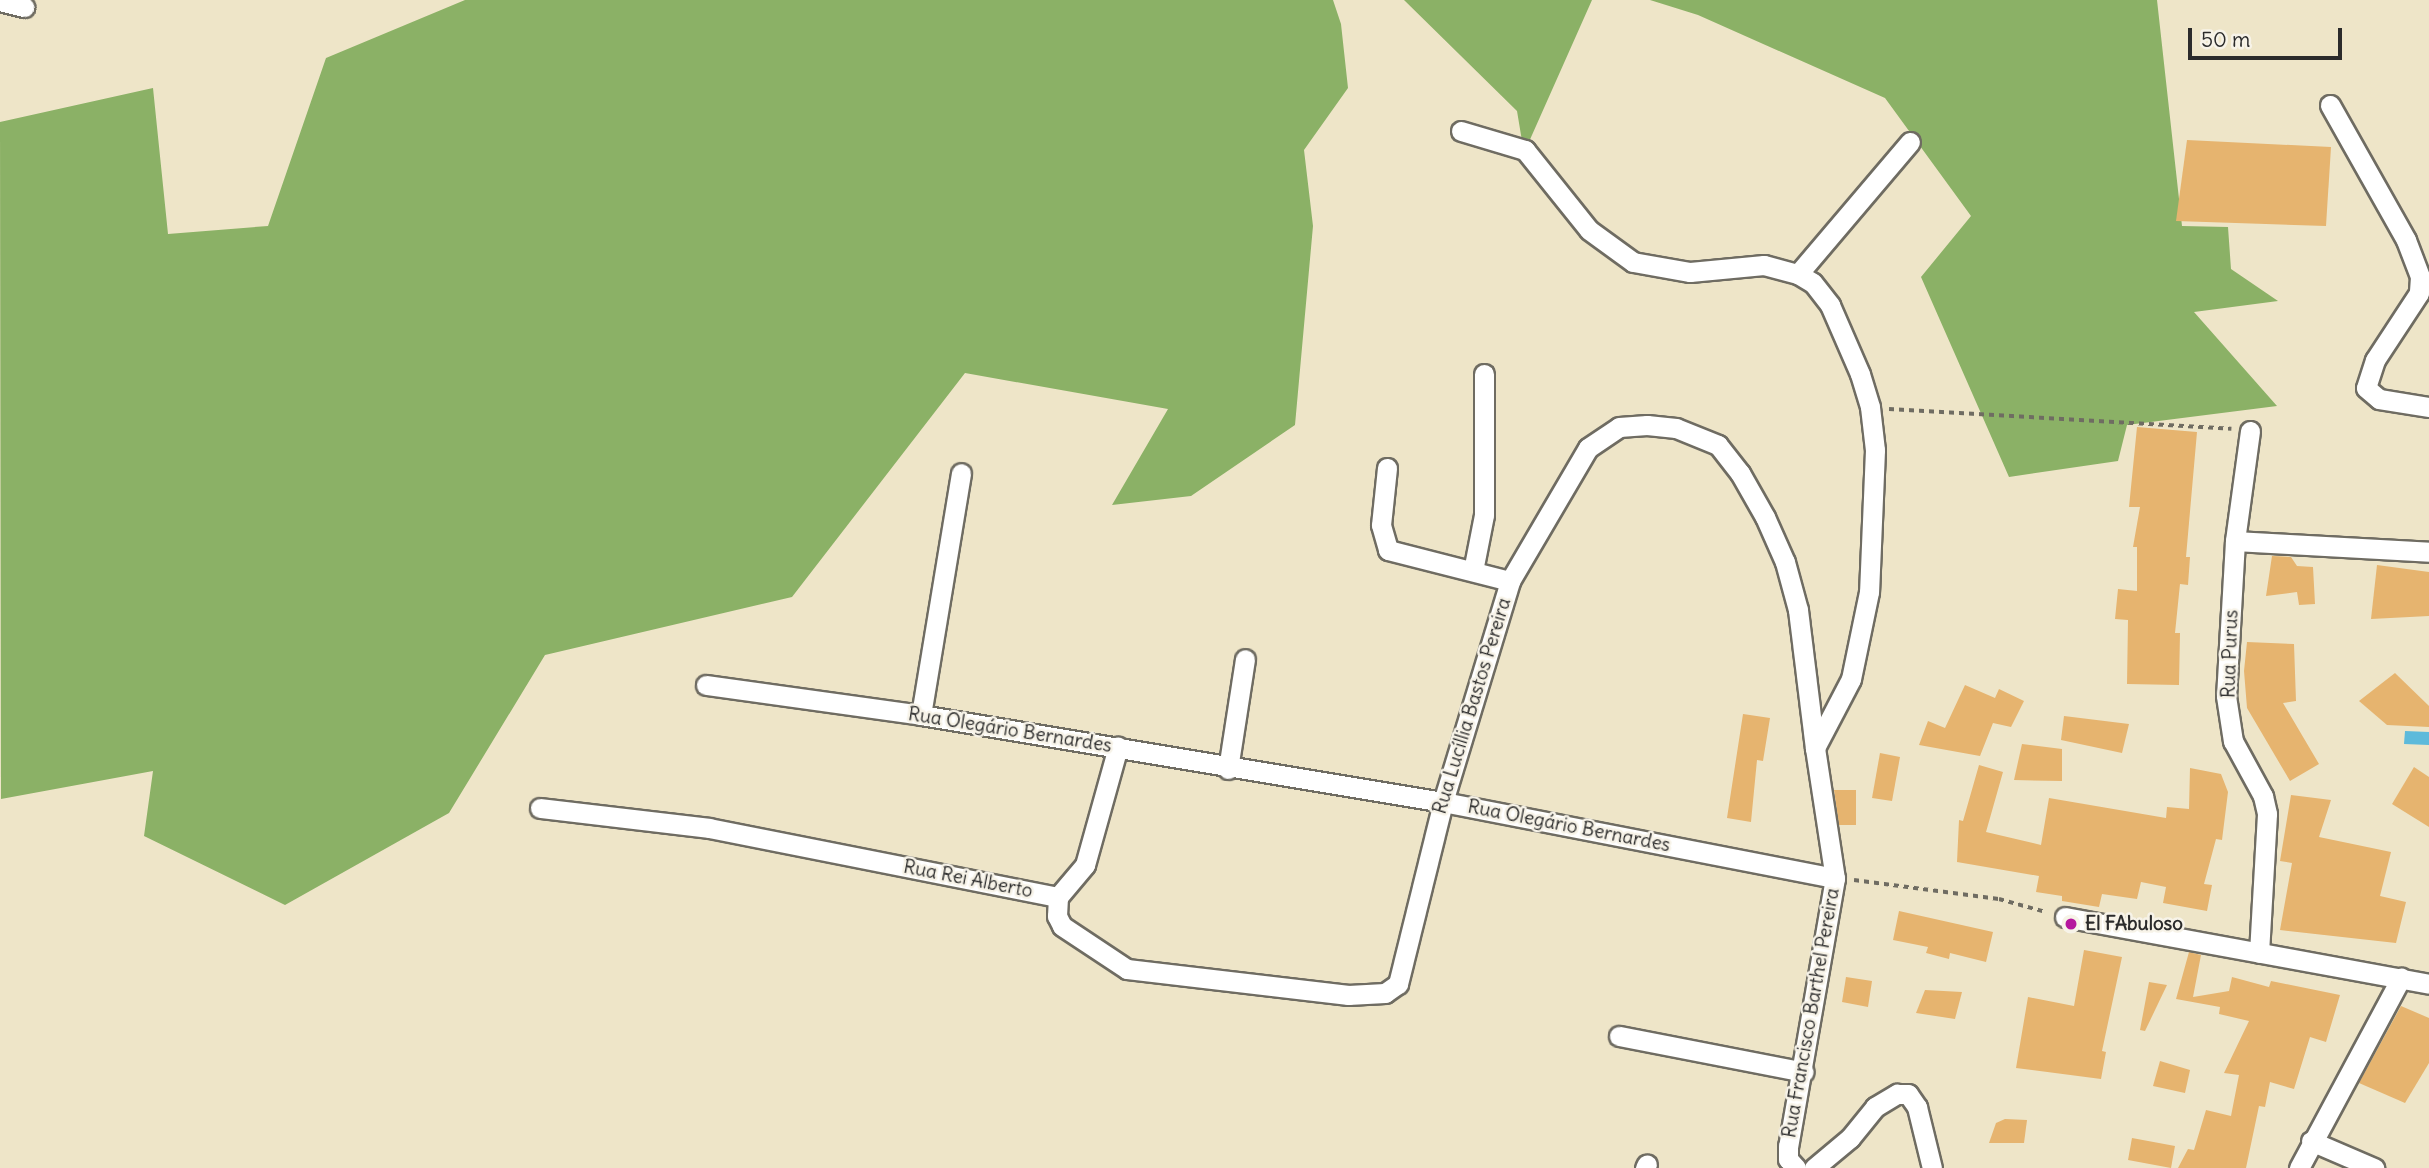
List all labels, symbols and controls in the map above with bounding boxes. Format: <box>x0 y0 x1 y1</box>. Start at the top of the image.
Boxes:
scale bar <box>2191 14 2345 58</box>
text: 50 m <box>2201 26 2250 53</box>
street label: Rua Lucíllia Bastos Pereira <box>1428 595 1516 817</box>
street label: Rua Purus <box>2217 609 2243 699</box>
street label: Rua Olegário Bernardes <box>906 703 1114 757</box>
street label: Rua Olegário Bernardes <box>1466 795 1672 857</box>
street label: Rua Rei Alberto <box>901 855 1035 903</box>
street label: Rua Francisco Barthel Pereira <box>1778 886 1844 1140</box>
place label: El FAbuloso <box>2085 913 2183 935</box>
marker: El FAbuloso <box>2063 916 2079 932</box>

